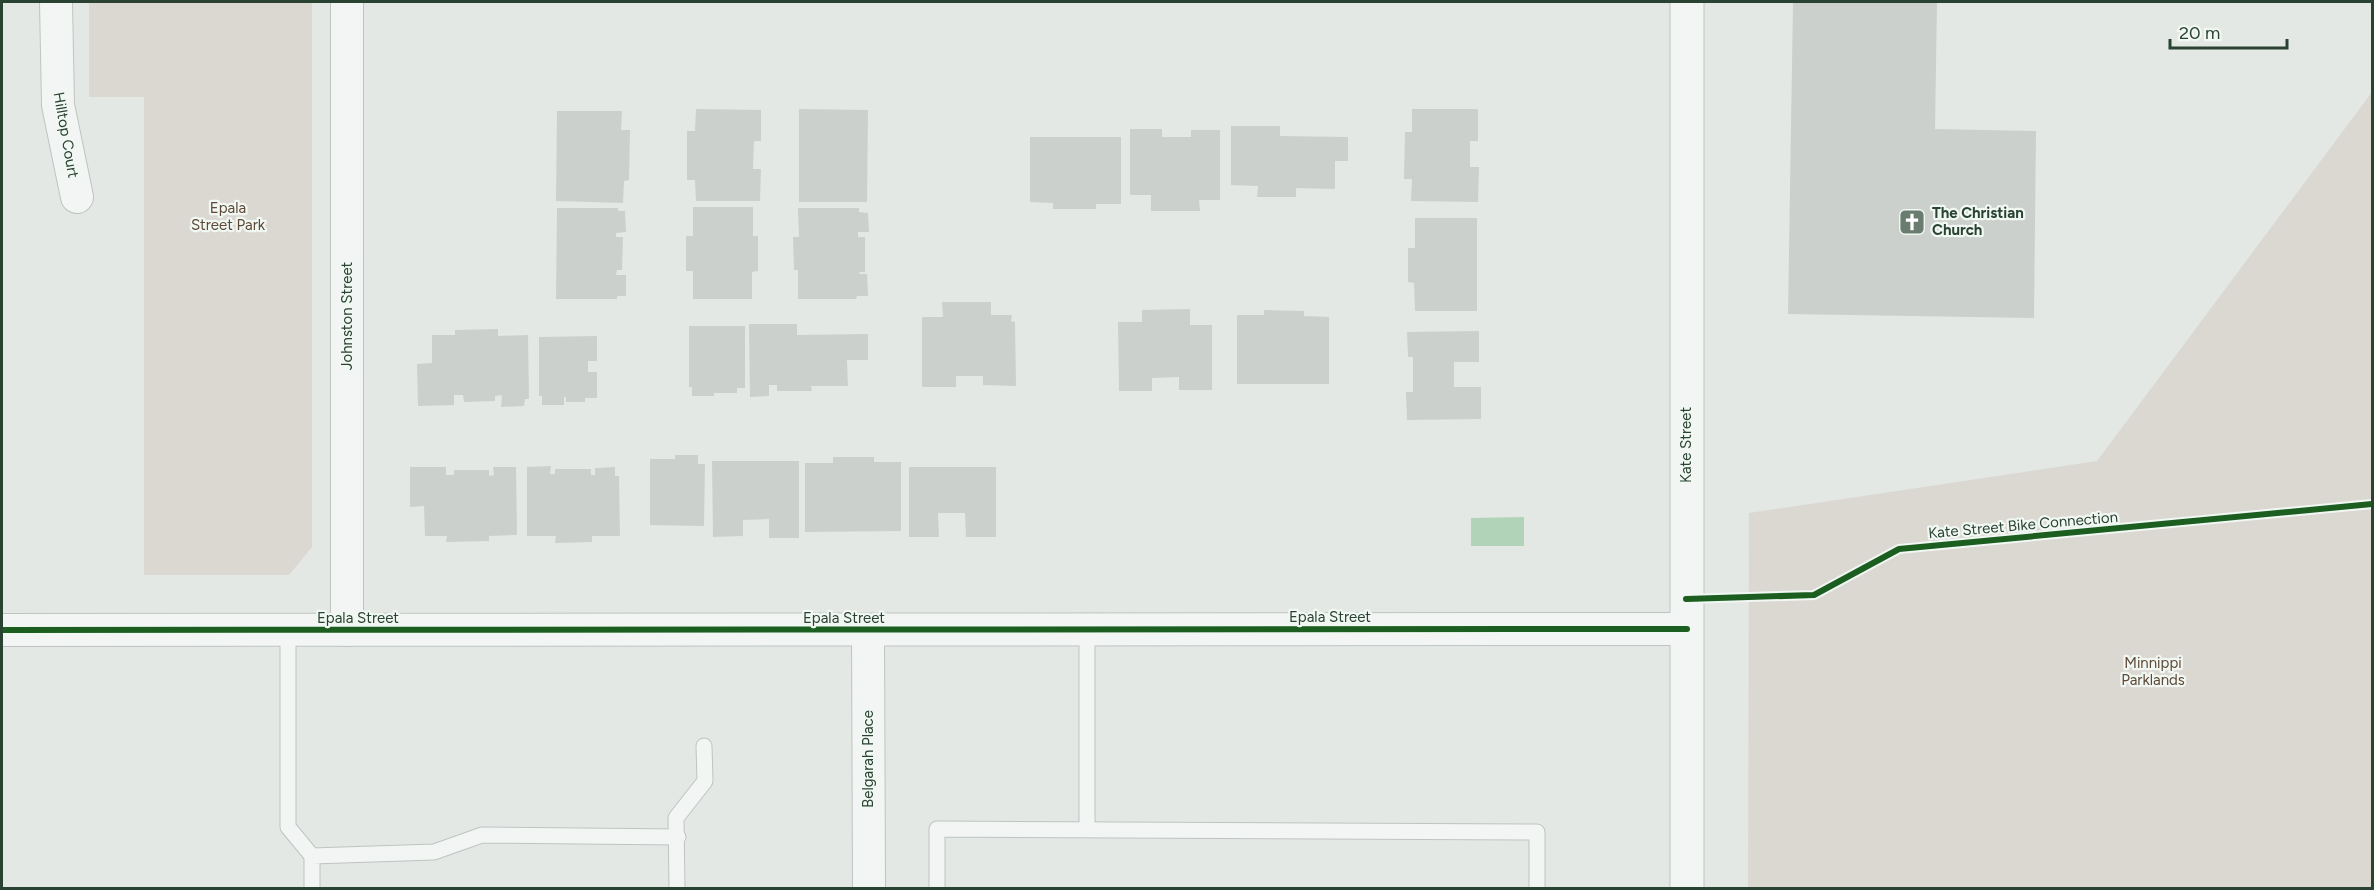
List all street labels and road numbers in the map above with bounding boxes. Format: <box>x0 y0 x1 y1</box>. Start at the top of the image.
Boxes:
street label: Hilltop Court <box>50 91 82 180</box>
street label: Johnston Street <box>338 261 356 370</box>
street label: Kate Street <box>1677 407 1695 483</box>
street label: Kate Street Bike Connection <box>1927 508 2119 542</box>
street label: Epala Street <box>1289 608 1371 626</box>
street label: Epala Street <box>317 609 399 627</box>
street label: Epala Street <box>803 609 885 627</box>
street label: Belgarah Place <box>859 710 877 808</box>

